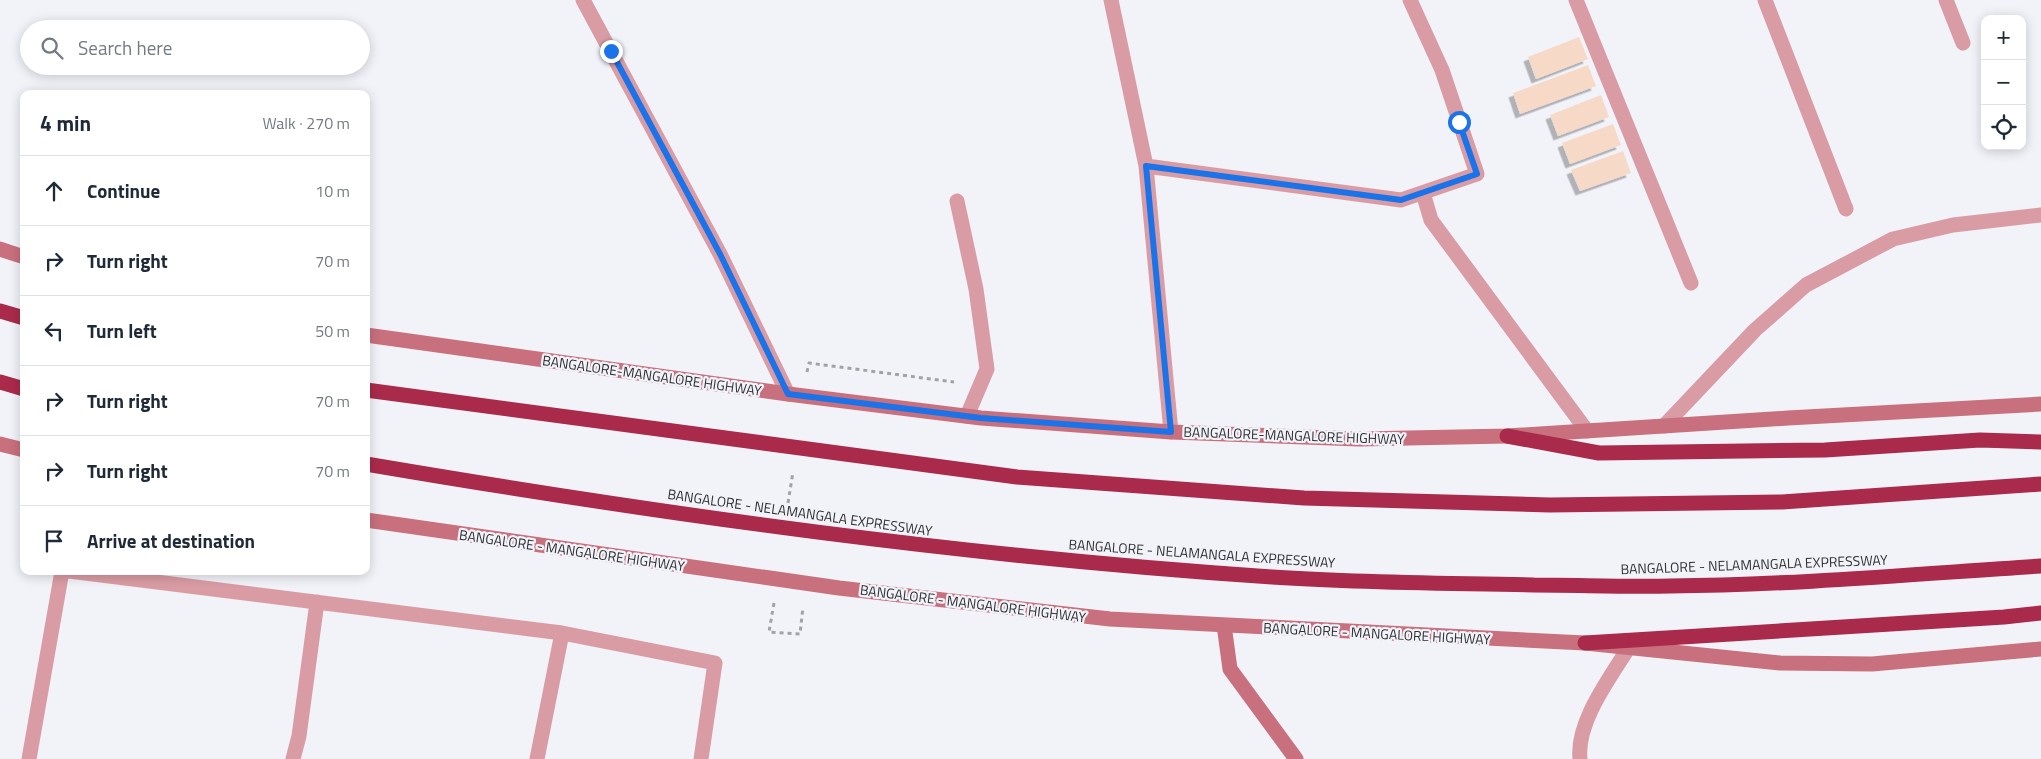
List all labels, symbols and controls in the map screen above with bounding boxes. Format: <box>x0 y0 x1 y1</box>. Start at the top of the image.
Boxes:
map controls <box>1981 15 2026 150</box>
button: + <box>1981 15 2026 60</box>
search box <box>20 20 370 75</box>
text: Search here <box>78 33 172 62</box>
icon: search <box>38 34 66 62</box>
route end <box>600 40 623 63</box>
button: − <box>1981 60 2026 105</box>
button: locate <box>1981 105 2026 150</box>
text: 4 min <box>40 107 91 139</box>
text: Walk · 270 m <box>262 111 350 135</box>
route start <box>1448 111 1471 134</box>
text: Continue <box>87 176 160 205</box>
icon: ahead <box>40 177 68 205</box>
text: 10 m <box>315 179 350 203</box>
text: Turn right <box>87 246 168 275</box>
icon: right <box>40 247 68 275</box>
text: 70 m <box>315 249 350 273</box>
text: Turn left <box>87 316 157 345</box>
icon: left <box>40 317 68 345</box>
text: 50 m <box>315 319 350 343</box>
street label: BANGALORE-MANGALORE HIGHWAY <box>541 349 763 401</box>
text: Turn right <box>87 386 168 415</box>
icon: right <box>40 387 68 415</box>
text: 70 m <box>315 389 350 413</box>
street label: BANGALORE-MANGALORE HIGHWAY <box>1183 421 1405 449</box>
text: Turn right <box>87 456 168 485</box>
icon: right <box>40 457 68 485</box>
text: 70 m <box>315 459 350 483</box>
street label: BANGALORE - NELAMANGALA EXPRESSWAY <box>666 483 934 541</box>
street label: BANGALORE - MANGALORE HIGHWAY <box>458 524 687 576</box>
text: Arrive at destination <box>87 526 255 555</box>
icon: arrive <box>40 527 68 555</box>
street label: BANGALORE - NELAMANGALA EXPRESSWAY <box>1068 533 1336 573</box>
street label: BANGALORE - NELAMANGALA EXPRESSWAY <box>1620 549 1888 579</box>
street label: BANGALORE - MANGALORE HIGHWAY <box>859 579 1088 627</box>
street label: BANGALORE - MANGALORE HIGHWAY <box>1263 617 1492 649</box>

